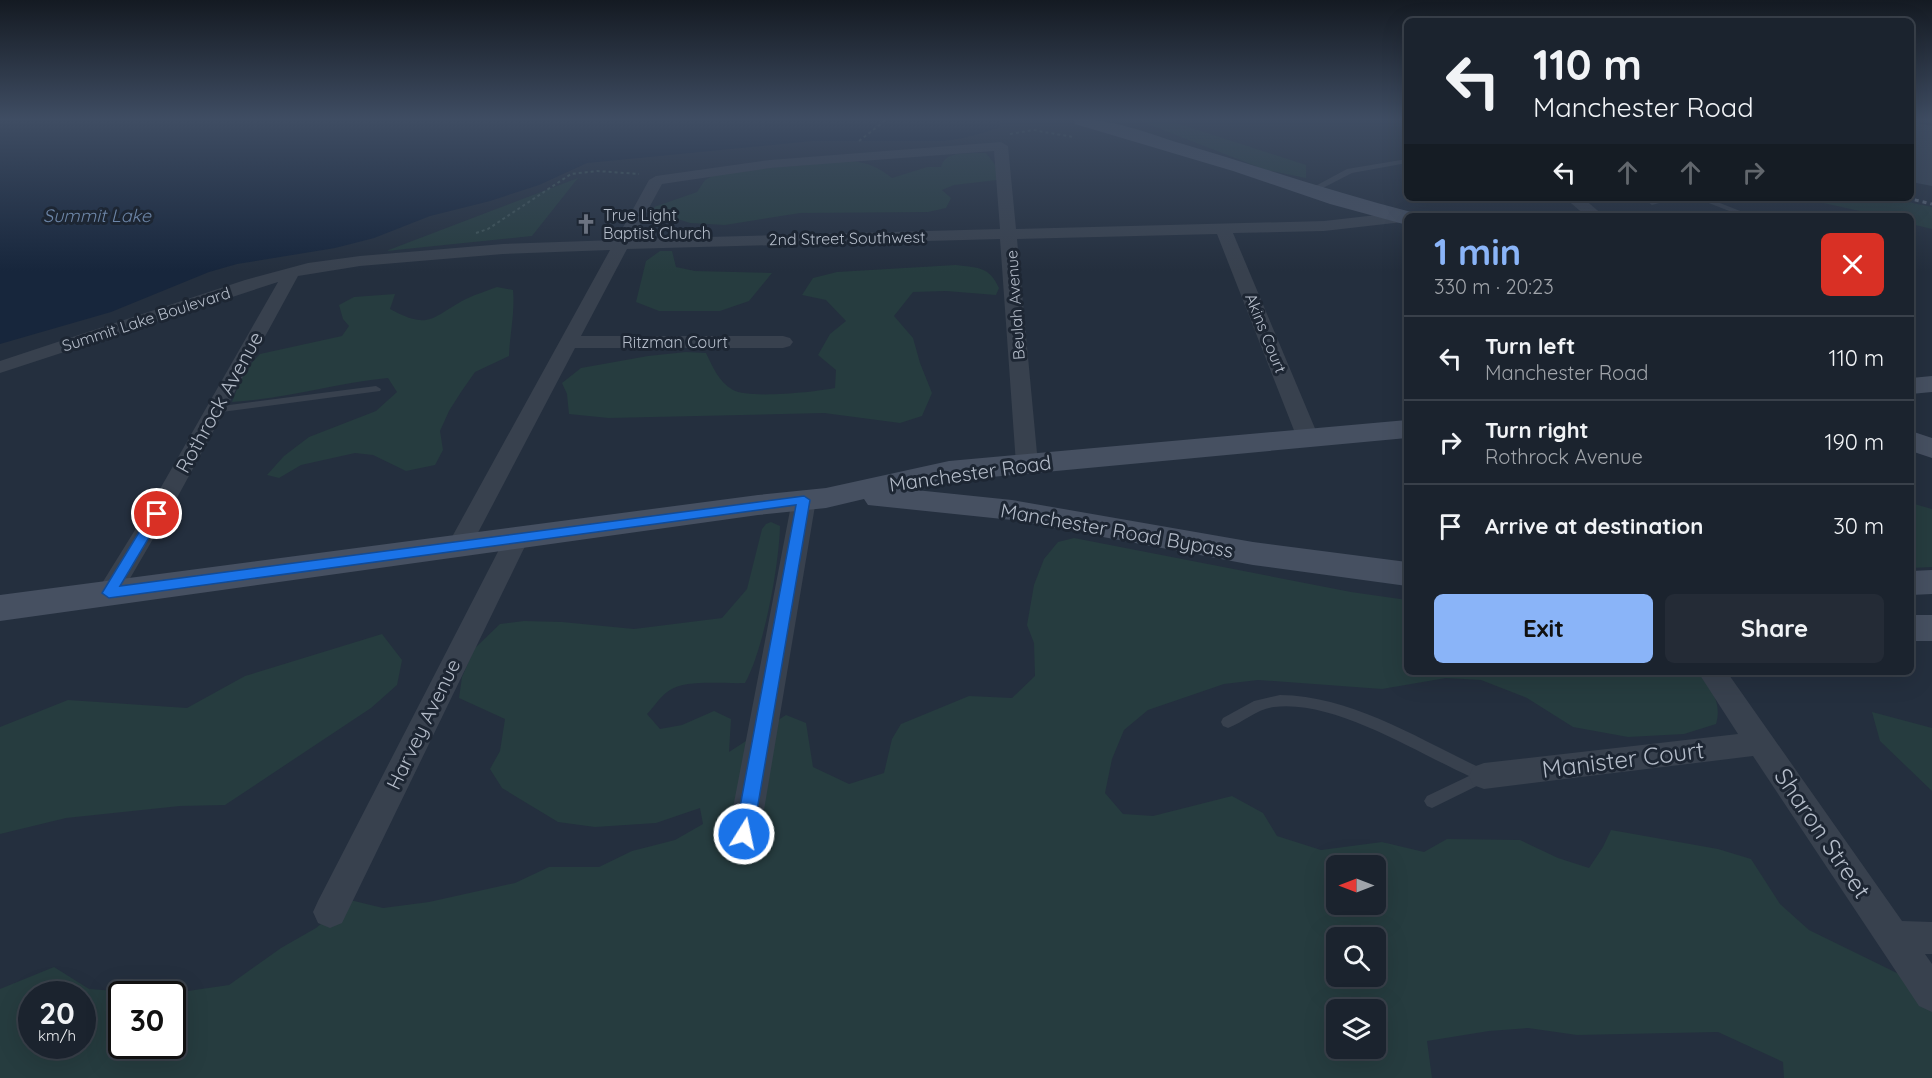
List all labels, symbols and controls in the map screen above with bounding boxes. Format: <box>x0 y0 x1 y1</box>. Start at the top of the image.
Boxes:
text: 110 m <box>1533 38 1642 91</box>
icon: left <box>1434 42 1512 120</box>
text: Manchester Road <box>1533 90 1754 124</box>
icon: left <box>1548 156 1581 189</box>
icon: ahead <box>1611 156 1644 189</box>
icon: ahead <box>1674 156 1707 189</box>
icon: right <box>1737 156 1770 189</box>
water label: Summit Lake <box>43 204 152 227</box>
place label: True Light Baptist Church <box>603 205 711 243</box>
church icon: True Light Baptist Church <box>574 212 598 236</box>
street label: 2nd Street Southwest <box>769 227 925 249</box>
text: 1 min <box>1434 229 1521 274</box>
button: close <box>1821 233 1884 296</box>
street label: Beulah Avenue <box>1001 249 1029 361</box>
text: 330 m · 20:23 <box>1434 274 1554 299</box>
street label: Summit Lake Boulevard <box>59 282 233 356</box>
street label: Akins Court <box>1241 290 1291 376</box>
street label: Rothrock Avenue <box>170 327 268 477</box>
street label: Ritzman Court <box>622 332 728 352</box>
text: Turn left <box>1485 332 1575 360</box>
icon: left <box>1434 342 1467 375</box>
text: 110 m <box>1829 344 1884 372</box>
text: Manchester Road <box>1485 360 1648 385</box>
text: Turn right <box>1485 416 1589 444</box>
icon: right <box>1434 426 1467 459</box>
text: 190 m <box>1824 428 1884 456</box>
text: Rothrock Avenue <box>1485 444 1643 469</box>
street label: Manchester Road <box>887 449 1053 497</box>
pin <box>131 488 182 539</box>
icon: arrive <box>140 497 173 530</box>
street label: Manchester Road Bypass <box>999 497 1235 563</box>
icon: arrive <box>1434 510 1467 543</box>
text: Arrive at destination <box>1485 512 1703 540</box>
text: 30 m <box>1833 512 1884 540</box>
button: Exit <box>1434 594 1653 663</box>
button: Share <box>1665 594 1884 663</box>
street label: Harvey Avenue <box>381 655 465 793</box>
street label: Manister Court <box>1540 734 1706 784</box>
street label: Sharon Street <box>1768 762 1878 904</box>
position arrow <box>712 802 776 866</box>
north arrow <box>1326 855 1386 915</box>
map controls <box>1326 855 1386 1059</box>
button: search <box>1326 927 1386 987</box>
speed limit sign: 30 <box>108 981 186 1059</box>
text: 20 <box>39 994 75 1032</box>
button: layers <box>1326 999 1386 1059</box>
text: km/h <box>38 1026 76 1045</box>

